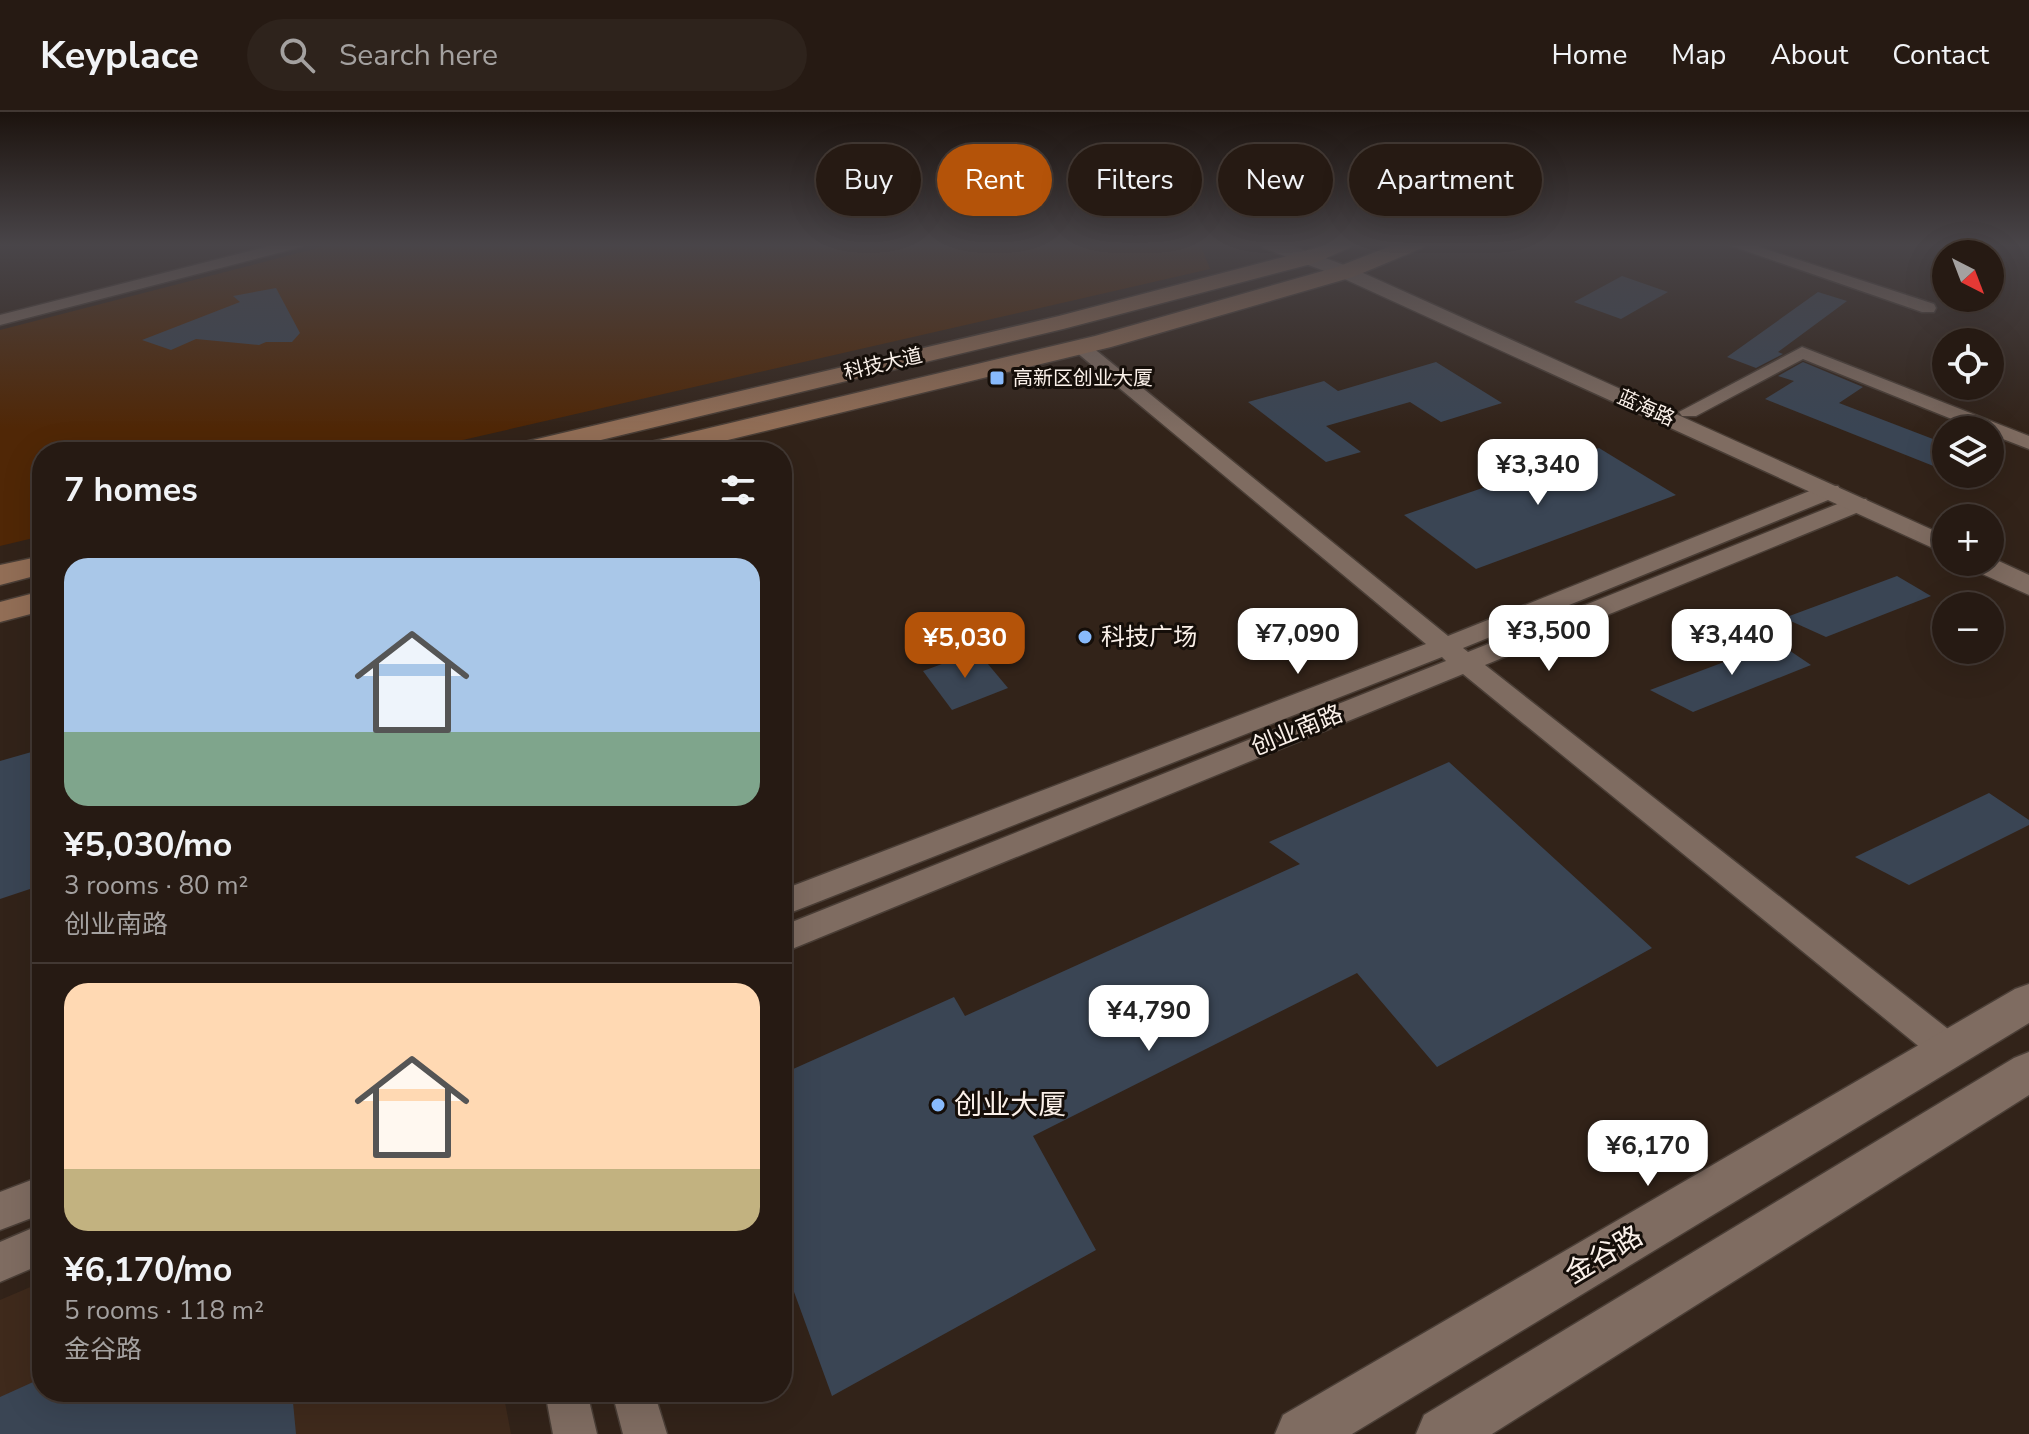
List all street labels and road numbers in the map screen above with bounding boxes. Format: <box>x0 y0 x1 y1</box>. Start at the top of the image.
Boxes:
street label: 科技大道 <box>841 342 925 386</box>
street label: 蓝海路 <box>1613 383 1679 433</box>
street label: 创业南路 <box>1247 697 1347 763</box>
street label: 金谷路 <box>1558 1217 1650 1293</box>

